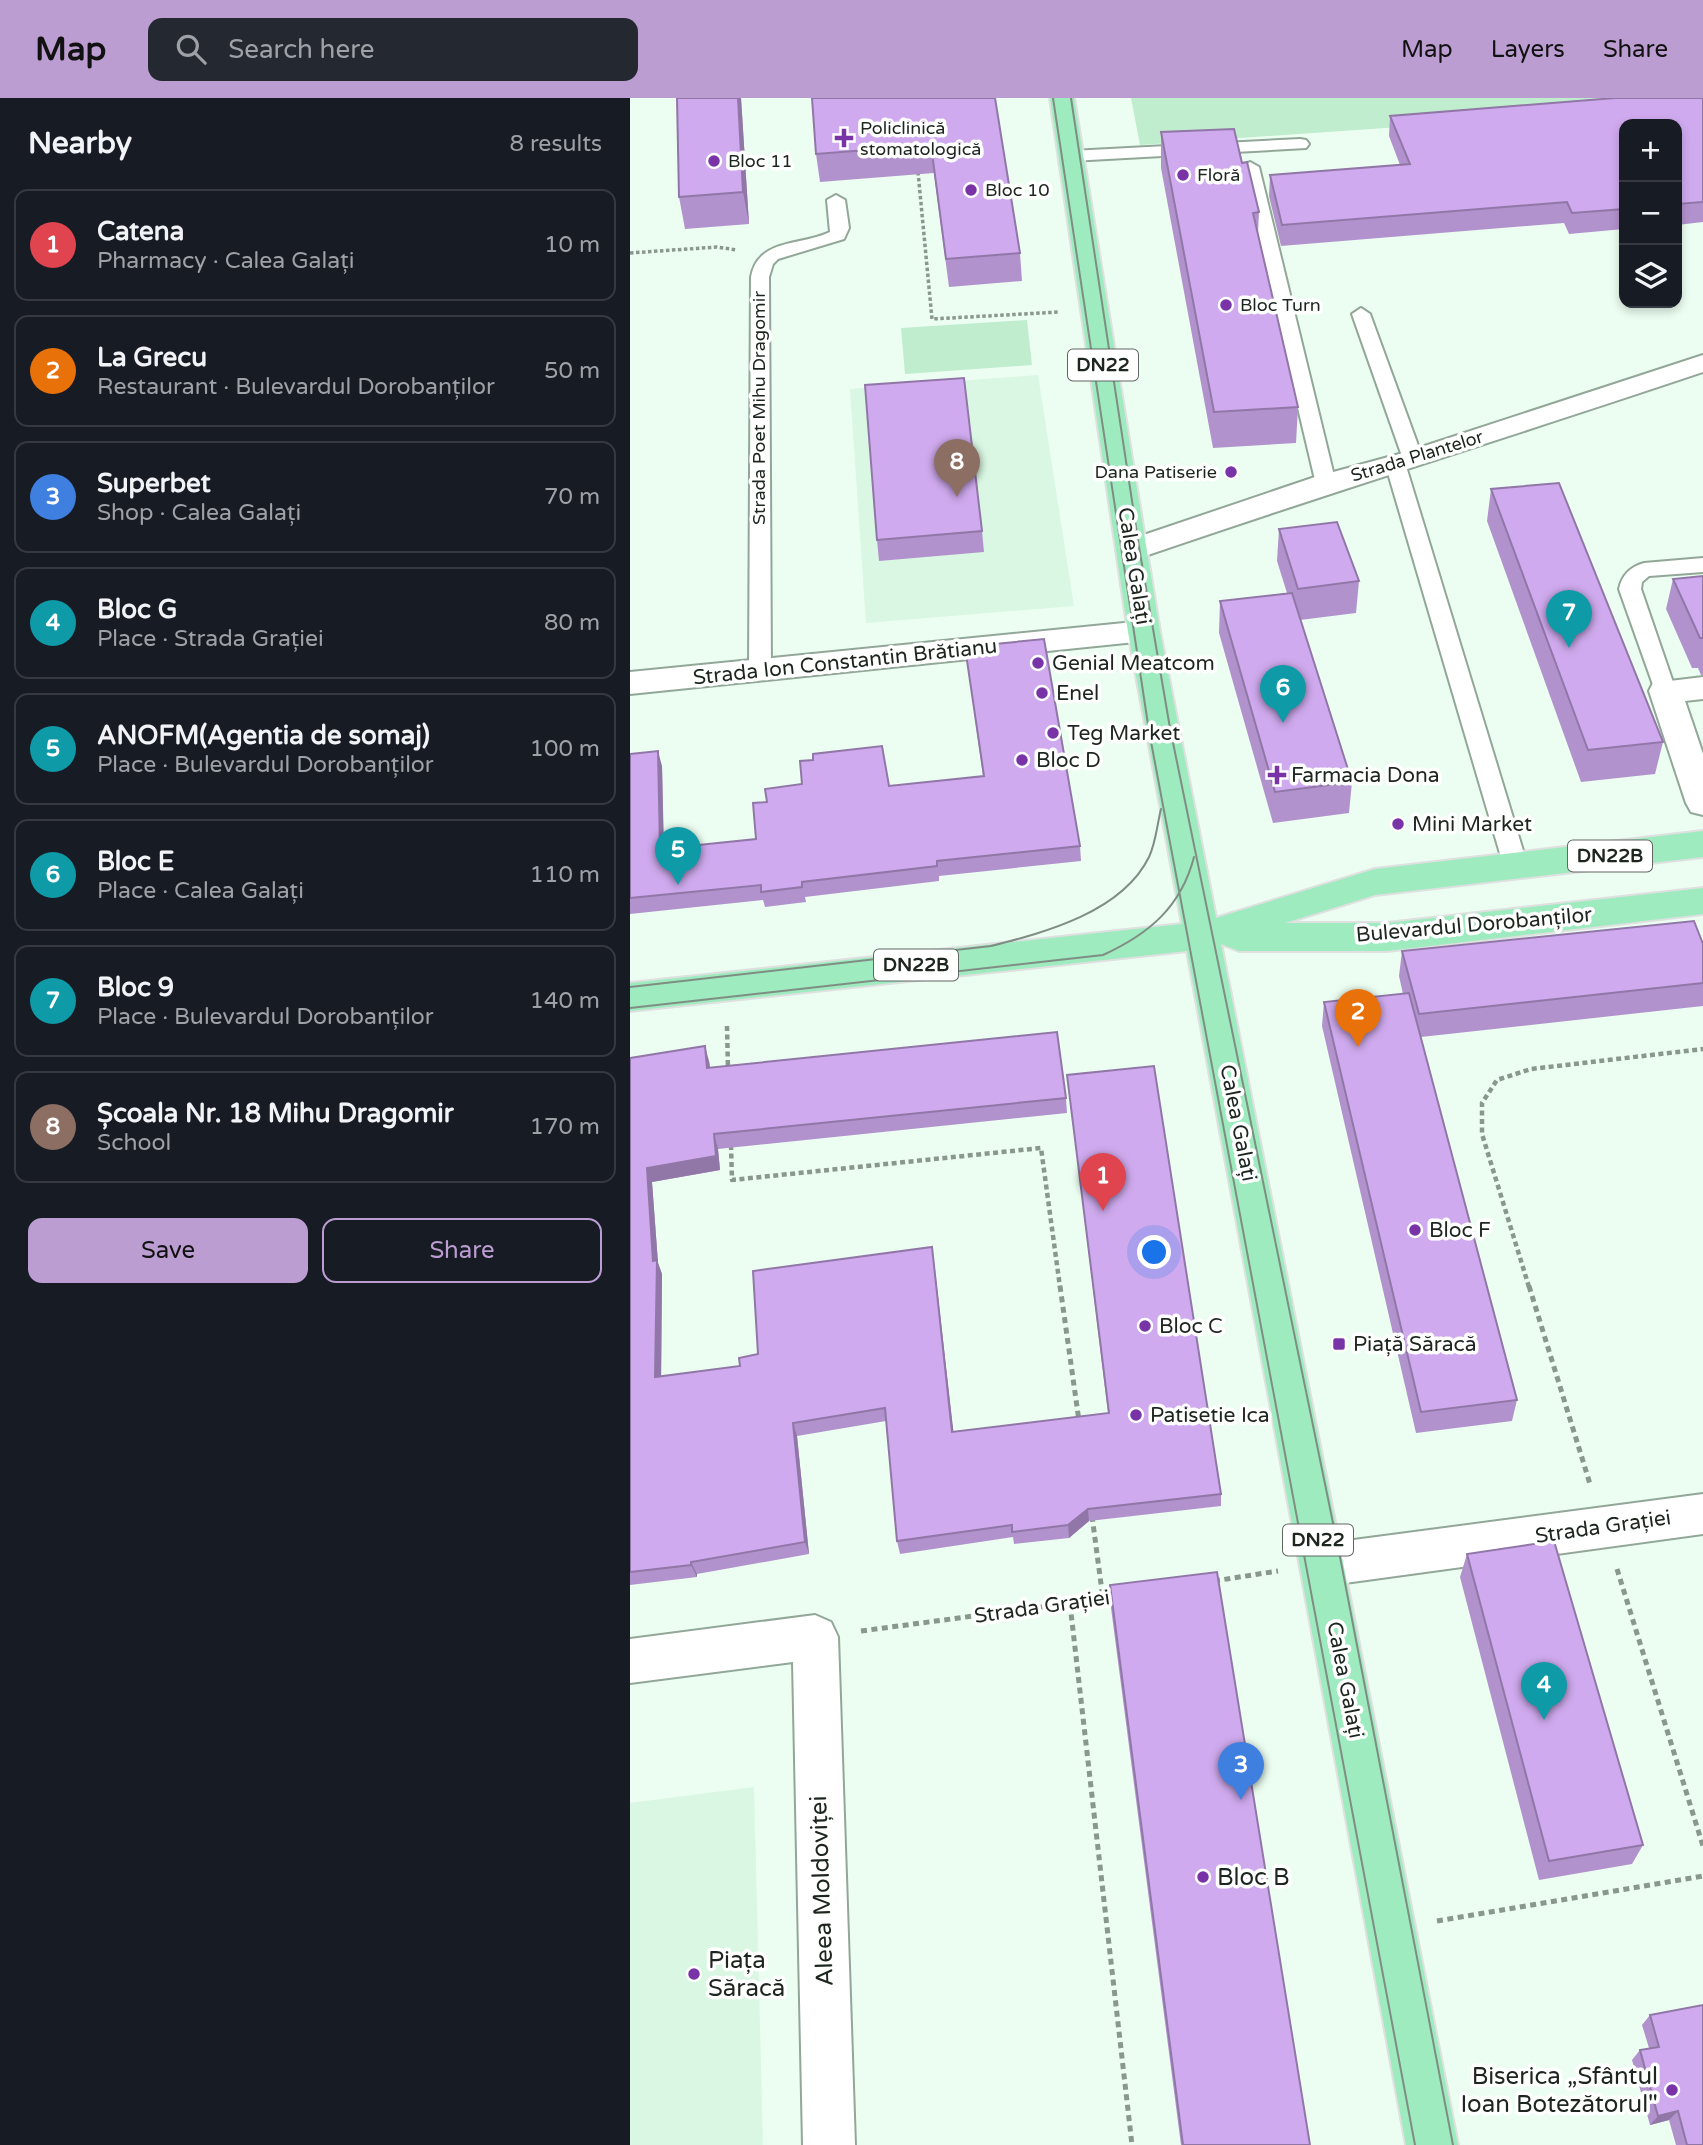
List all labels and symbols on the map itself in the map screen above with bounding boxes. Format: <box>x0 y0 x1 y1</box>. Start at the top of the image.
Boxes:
place label: Policlinică stomatologică <box>860 117 981 160</box>
marker: Policlinică stomatologică <box>834 128 854 148</box>
place label: Bloc 11 <box>728 150 793 172</box>
marker: Bloc 11 <box>706 153 722 169</box>
place label: Floră <box>1197 164 1240 186</box>
marker: Floră <box>1175 167 1191 183</box>
place label: Bloc 10 <box>985 179 1050 201</box>
marker: Bloc 10 <box>963 182 979 198</box>
street label: Strada Poet Mihu Dragomir <box>748 291 770 525</box>
place label: Bloc Turn <box>1240 294 1321 316</box>
marker: Bloc Turn <box>1218 297 1234 313</box>
road number: DN22 <box>1068 350 1138 380</box>
street label: Strada Plantelor <box>1348 425 1486 487</box>
pin: 8 <box>934 439 980 497</box>
place label: Dana Patiserie <box>1095 461 1217 483</box>
marker: Dana Patiserie <box>1223 464 1239 480</box>
street label: Calea Galați <box>1112 506 1156 626</box>
pin: 7 <box>1546 590 1592 648</box>
street label: Strada Ion Constantin Brătianu <box>692 634 998 690</box>
place label: Genial Meatcom <box>1052 651 1215 676</box>
marker: Genial Meatcom <box>1030 655 1046 671</box>
pin: 6 <box>1260 665 1306 723</box>
place label: Enel <box>1056 681 1099 706</box>
marker: Enel <box>1034 685 1050 701</box>
place label: Teg Market <box>1067 721 1180 746</box>
marker: Teg Market <box>1045 725 1061 741</box>
place label: Bloc D <box>1036 748 1101 773</box>
marker: Bloc D <box>1014 752 1030 768</box>
place label: Farmacia Dona <box>1291 763 1440 788</box>
marker: Farmacia Dona <box>1269 767 1285 783</box>
place label: Mini Market <box>1412 812 1532 837</box>
marker: Mini Market <box>1390 816 1406 832</box>
pin: 5 <box>655 827 701 885</box>
road number: DN22B <box>1568 841 1652 872</box>
street label: Bulevardul Dorobanților <box>1355 902 1593 948</box>
road number: DN22B <box>874 950 958 980</box>
pin: 2 <box>1335 989 1381 1047</box>
street label: Calea Galați <box>1214 1062 1262 1184</box>
pin: 1 <box>1080 1153 1126 1211</box>
place label: Bloc F <box>1429 1218 1491 1243</box>
marker: Bloc F <box>1407 1222 1423 1238</box>
your location <box>1137 1235 1171 1269</box>
place label: Bloc C <box>1159 1314 1223 1339</box>
marker: Bloc C <box>1137 1318 1153 1334</box>
place label: Piață Săracă <box>1353 1332 1477 1357</box>
marker: Piață Săracă <box>1331 1336 1347 1352</box>
place label: Patisetie Ica <box>1150 1403 1270 1428</box>
marker: Patisetie Ica <box>1128 1407 1144 1423</box>
street label: Strada Grației <box>1534 1505 1672 1549</box>
road number: DN22 <box>1283 1524 1353 1556</box>
street label: Strada Grației <box>973 1585 1111 1629</box>
street label: Calea Galați <box>1321 1619 1369 1741</box>
pin: 4 <box>1521 1662 1567 1720</box>
pin: 3 <box>1218 1742 1264 1800</box>
street label: Aleea Moldoviței <box>804 1795 840 1987</box>
place label: Bloc B <box>1217 1863 1290 1892</box>
marker: Bloc B <box>1195 1869 1211 1885</box>
place label: Piața Săracă <box>708 1946 785 2003</box>
marker: Piața Săracă <box>686 1966 702 1982</box>
place label: Biserica „Sfântul Ioan Botezătorul" <box>1461 2062 1658 2119</box>
marker: Biserica „Sfântul Ioan Botezătorul" <box>1664 2082 1680 2098</box>

